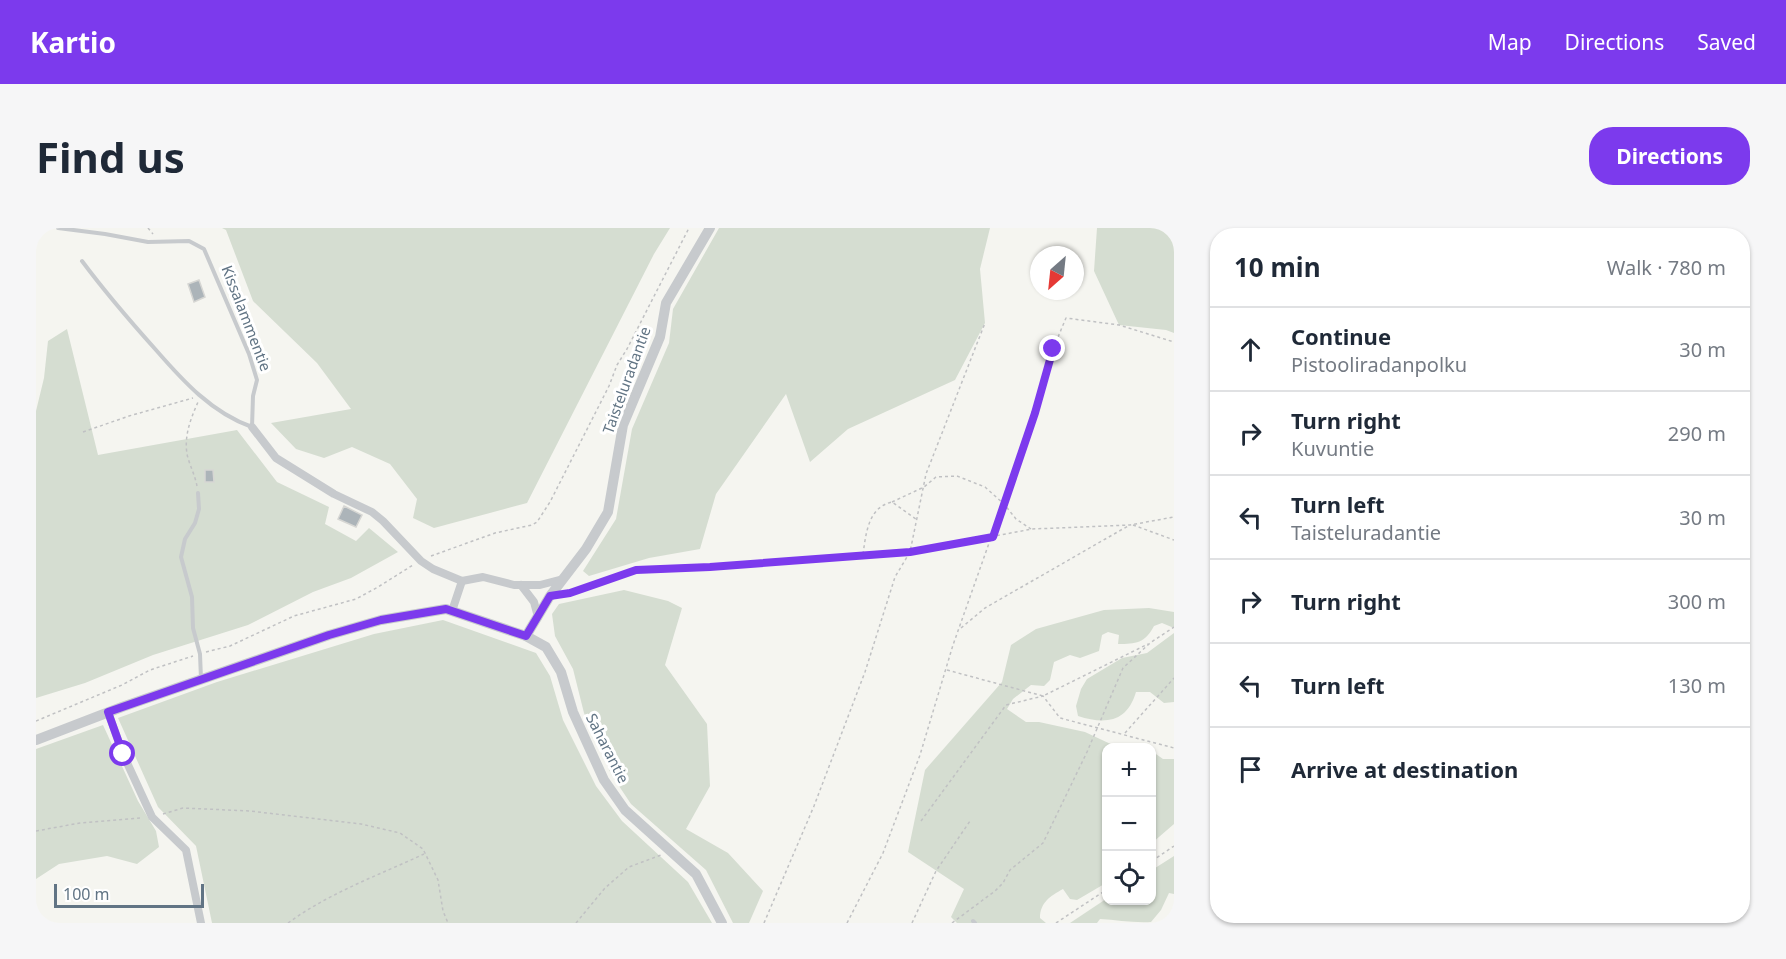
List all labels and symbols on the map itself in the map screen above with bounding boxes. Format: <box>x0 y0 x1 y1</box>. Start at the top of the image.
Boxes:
north arrow <box>1030 246 1084 300</box>
street label: Kissalammentie <box>218 262 276 374</box>
street label: Taisteluradantie <box>597 324 655 436</box>
route end <box>1039 335 1065 361</box>
street label: Saharantie <box>582 710 634 786</box>
route start <box>109 740 135 766</box>
scale bar <box>54 881 204 908</box>

